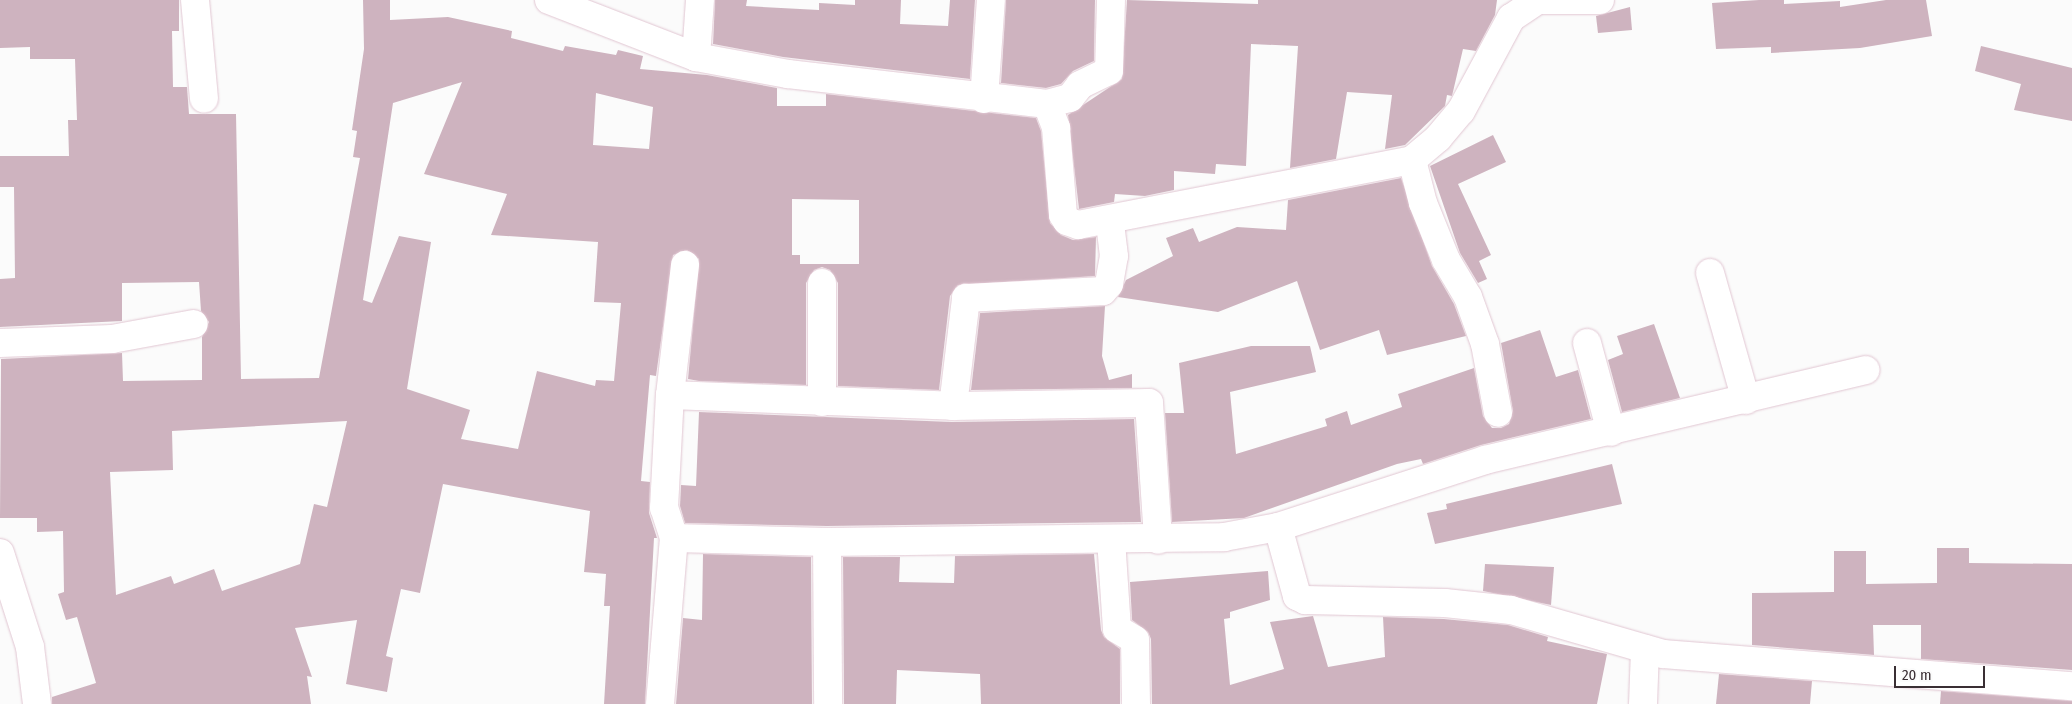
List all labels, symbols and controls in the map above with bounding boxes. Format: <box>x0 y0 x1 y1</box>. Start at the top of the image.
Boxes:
scale bar <box>1897 656 1988 688</box>
text: 20 m <box>1902 666 1932 684</box>

